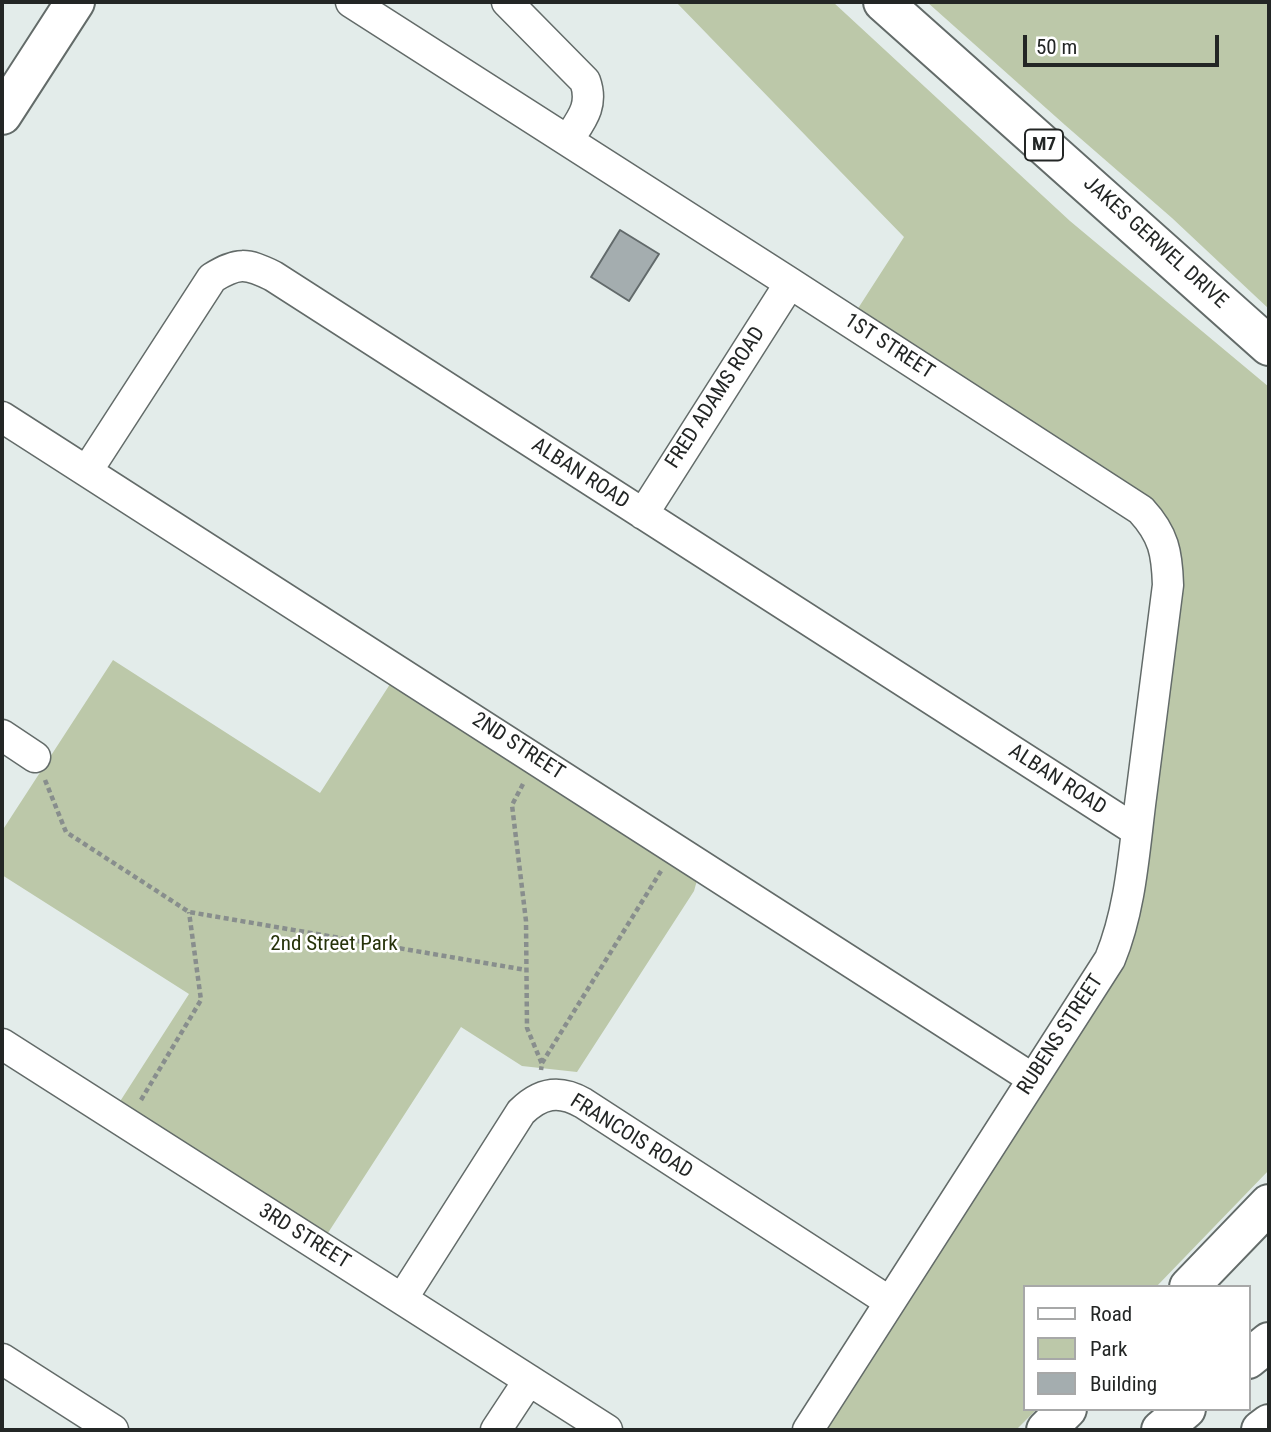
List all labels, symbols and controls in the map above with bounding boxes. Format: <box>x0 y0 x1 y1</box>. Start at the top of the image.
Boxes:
scale bar <box>1026 21 1222 65</box>
text: 50 m <box>1036 35 1077 59</box>
road number: M7 <box>1025 130 1063 160</box>
street label: JAKES GERWEL DRIVE <box>1078 172 1232 314</box>
street label: 1ST STREET <box>839 309 939 385</box>
street label: FRED ADAMS ROAD <box>661 322 771 474</box>
street label: ALBAN ROAD <box>527 433 633 515</box>
street label: 2ND STREET <box>467 708 569 786</box>
street label: ALBAN ROAD <box>1004 739 1110 821</box>
park label: 2nd Street Park <box>270 932 398 958</box>
street label: RUBENS STREET <box>1013 970 1109 1100</box>
street label: FRANCOIS ROAD <box>565 1089 697 1185</box>
street label: 3RD STREET <box>254 1199 354 1275</box>
legend <box>1023 1285 1250 1411</box>
text: Road <box>1090 1302 1132 1326</box>
text: Park <box>1090 1337 1127 1361</box>
text: Building <box>1090 1372 1157 1396</box>

